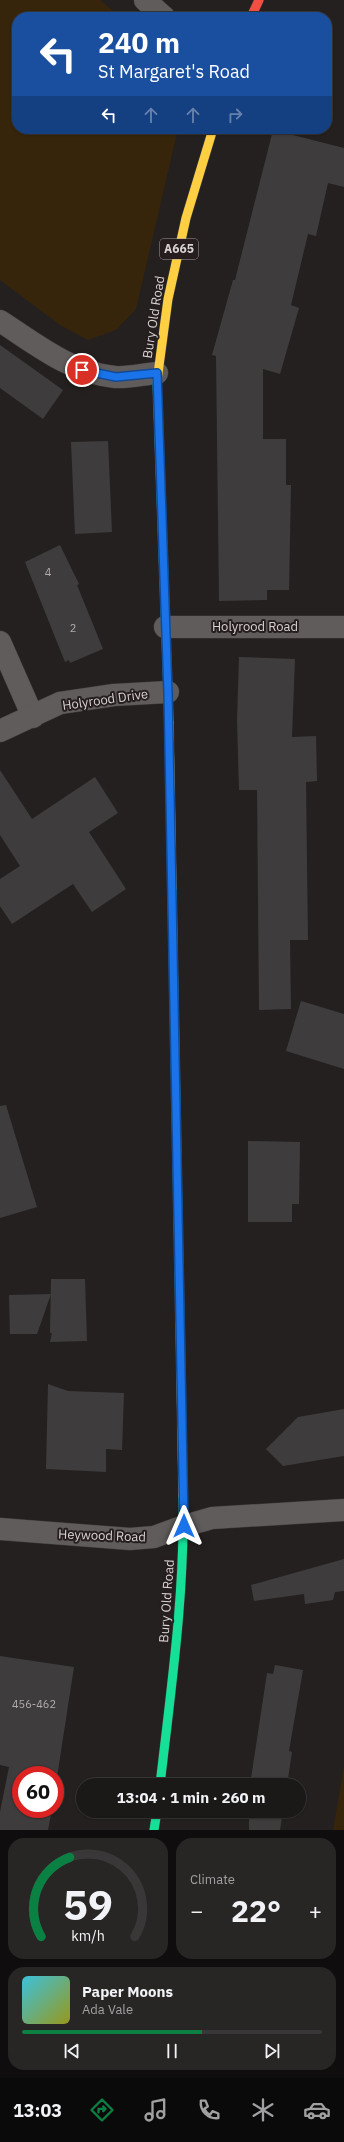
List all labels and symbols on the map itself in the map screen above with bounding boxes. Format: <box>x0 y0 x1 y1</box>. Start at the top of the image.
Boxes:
road number: A665 <box>160 239 198 259</box>
street label: Bury Old Road <box>139 274 168 360</box>
pin <box>65 353 99 387</box>
house number: 4 <box>45 565 52 579</box>
street label: Holyrood Road <box>212 618 298 635</box>
house number: 2 <box>70 621 76 635</box>
street label: Holyrood Drive <box>61 685 149 714</box>
position arrow <box>163 1505 205 1547</box>
street label: Heywood Road <box>58 1525 146 1546</box>
street label: Bury Old Road <box>155 1559 178 1643</box>
house number: 456-462 <box>12 1697 56 1711</box>
speed limit sign: 60 <box>12 1766 64 1818</box>

